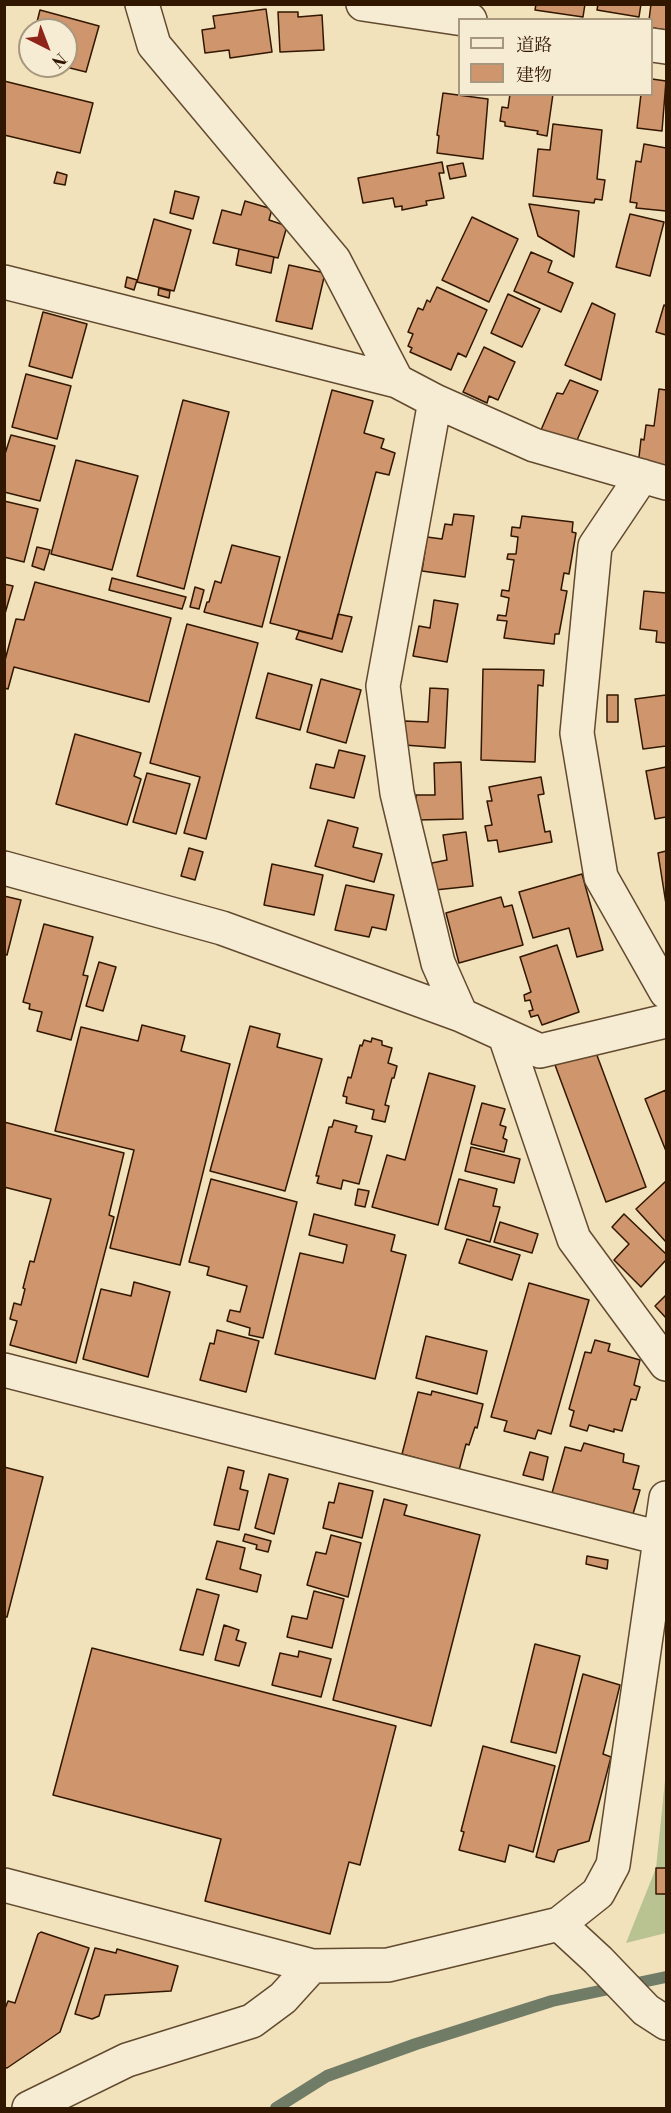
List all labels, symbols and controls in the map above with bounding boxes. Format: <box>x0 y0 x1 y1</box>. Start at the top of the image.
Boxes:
north arrow <box>18 18 78 78</box>
legend <box>458 18 653 96</box>
text: 道路 <box>516 34 552 57</box>
text: N <box>47 48 70 72</box>
text: 建物 <box>516 64 552 87</box>

